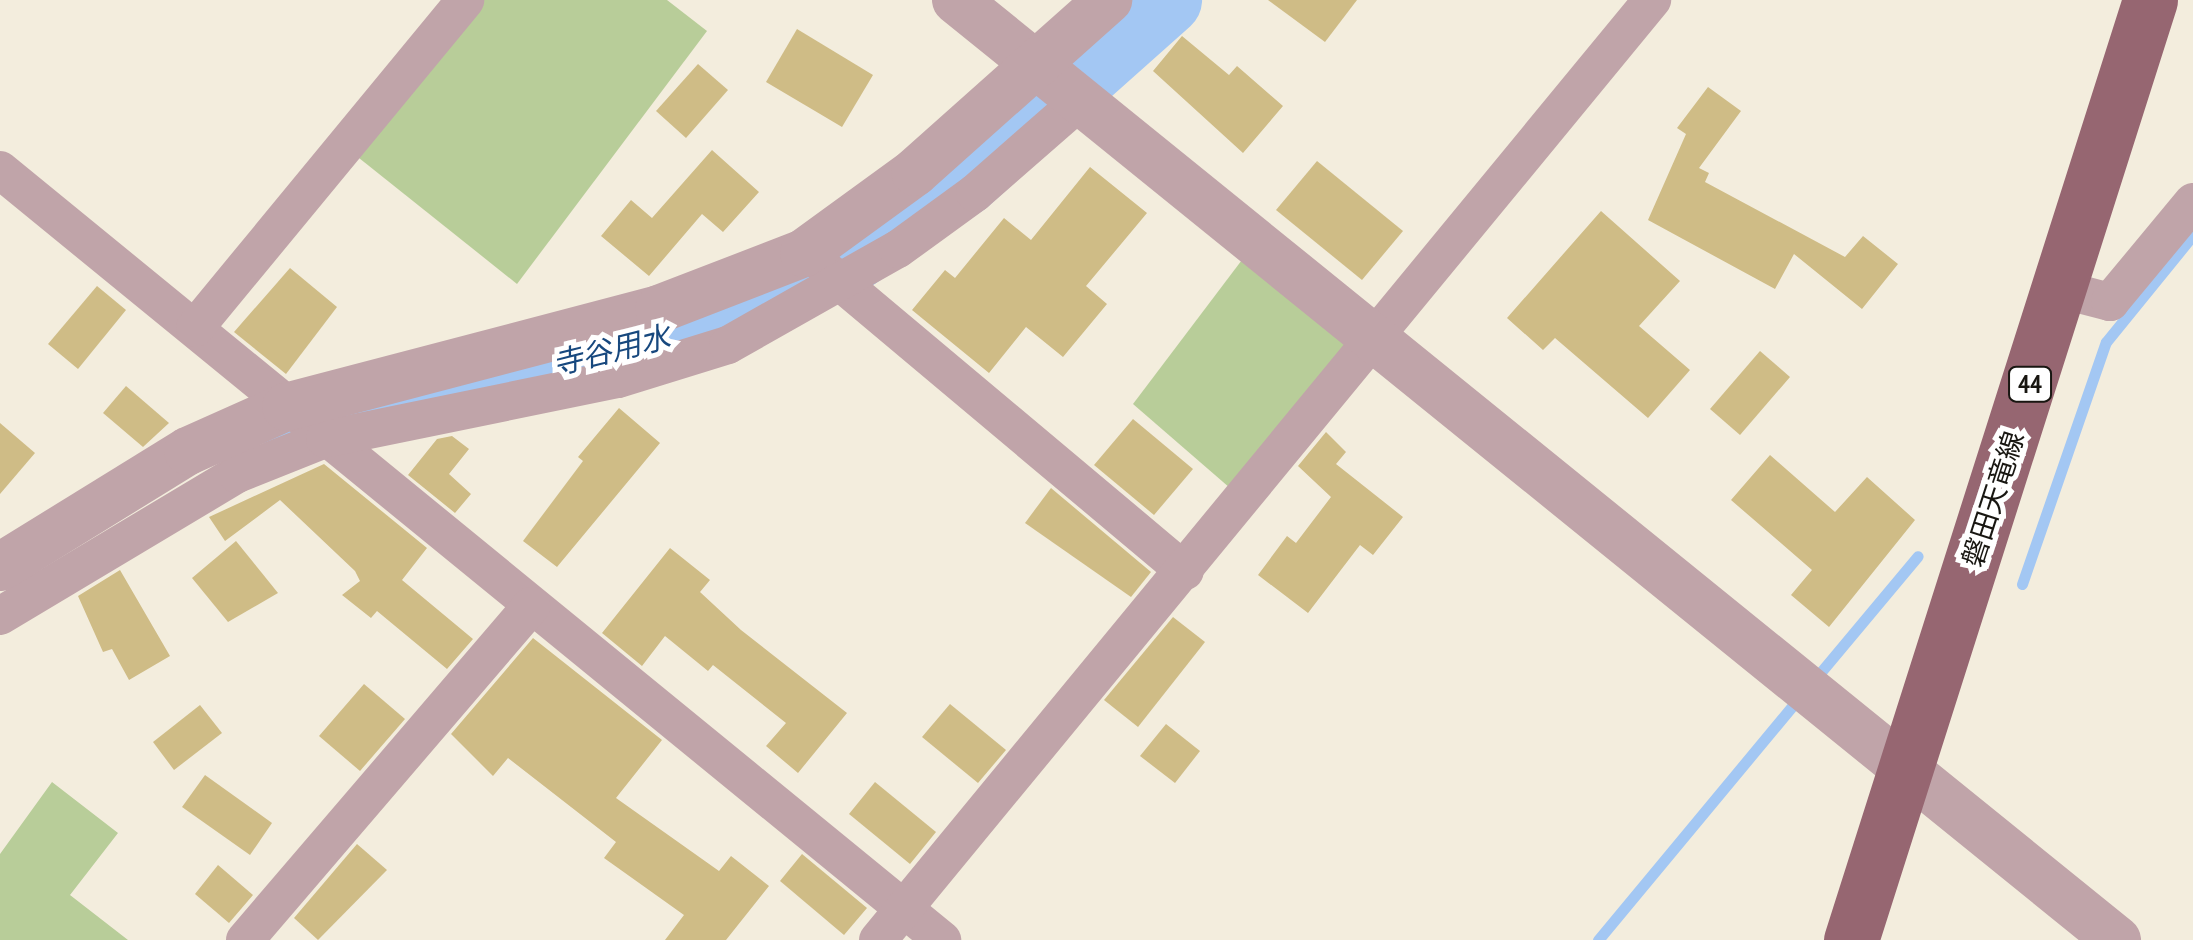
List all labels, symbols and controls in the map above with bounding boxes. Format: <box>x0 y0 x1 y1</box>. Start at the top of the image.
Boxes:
water label: 寺谷用水 <box>548 318 674 382</box>
road number: 44 <box>2008 364 2052 404</box>
street label: 磐田天竜線 <box>1955 427 2031 571</box>

